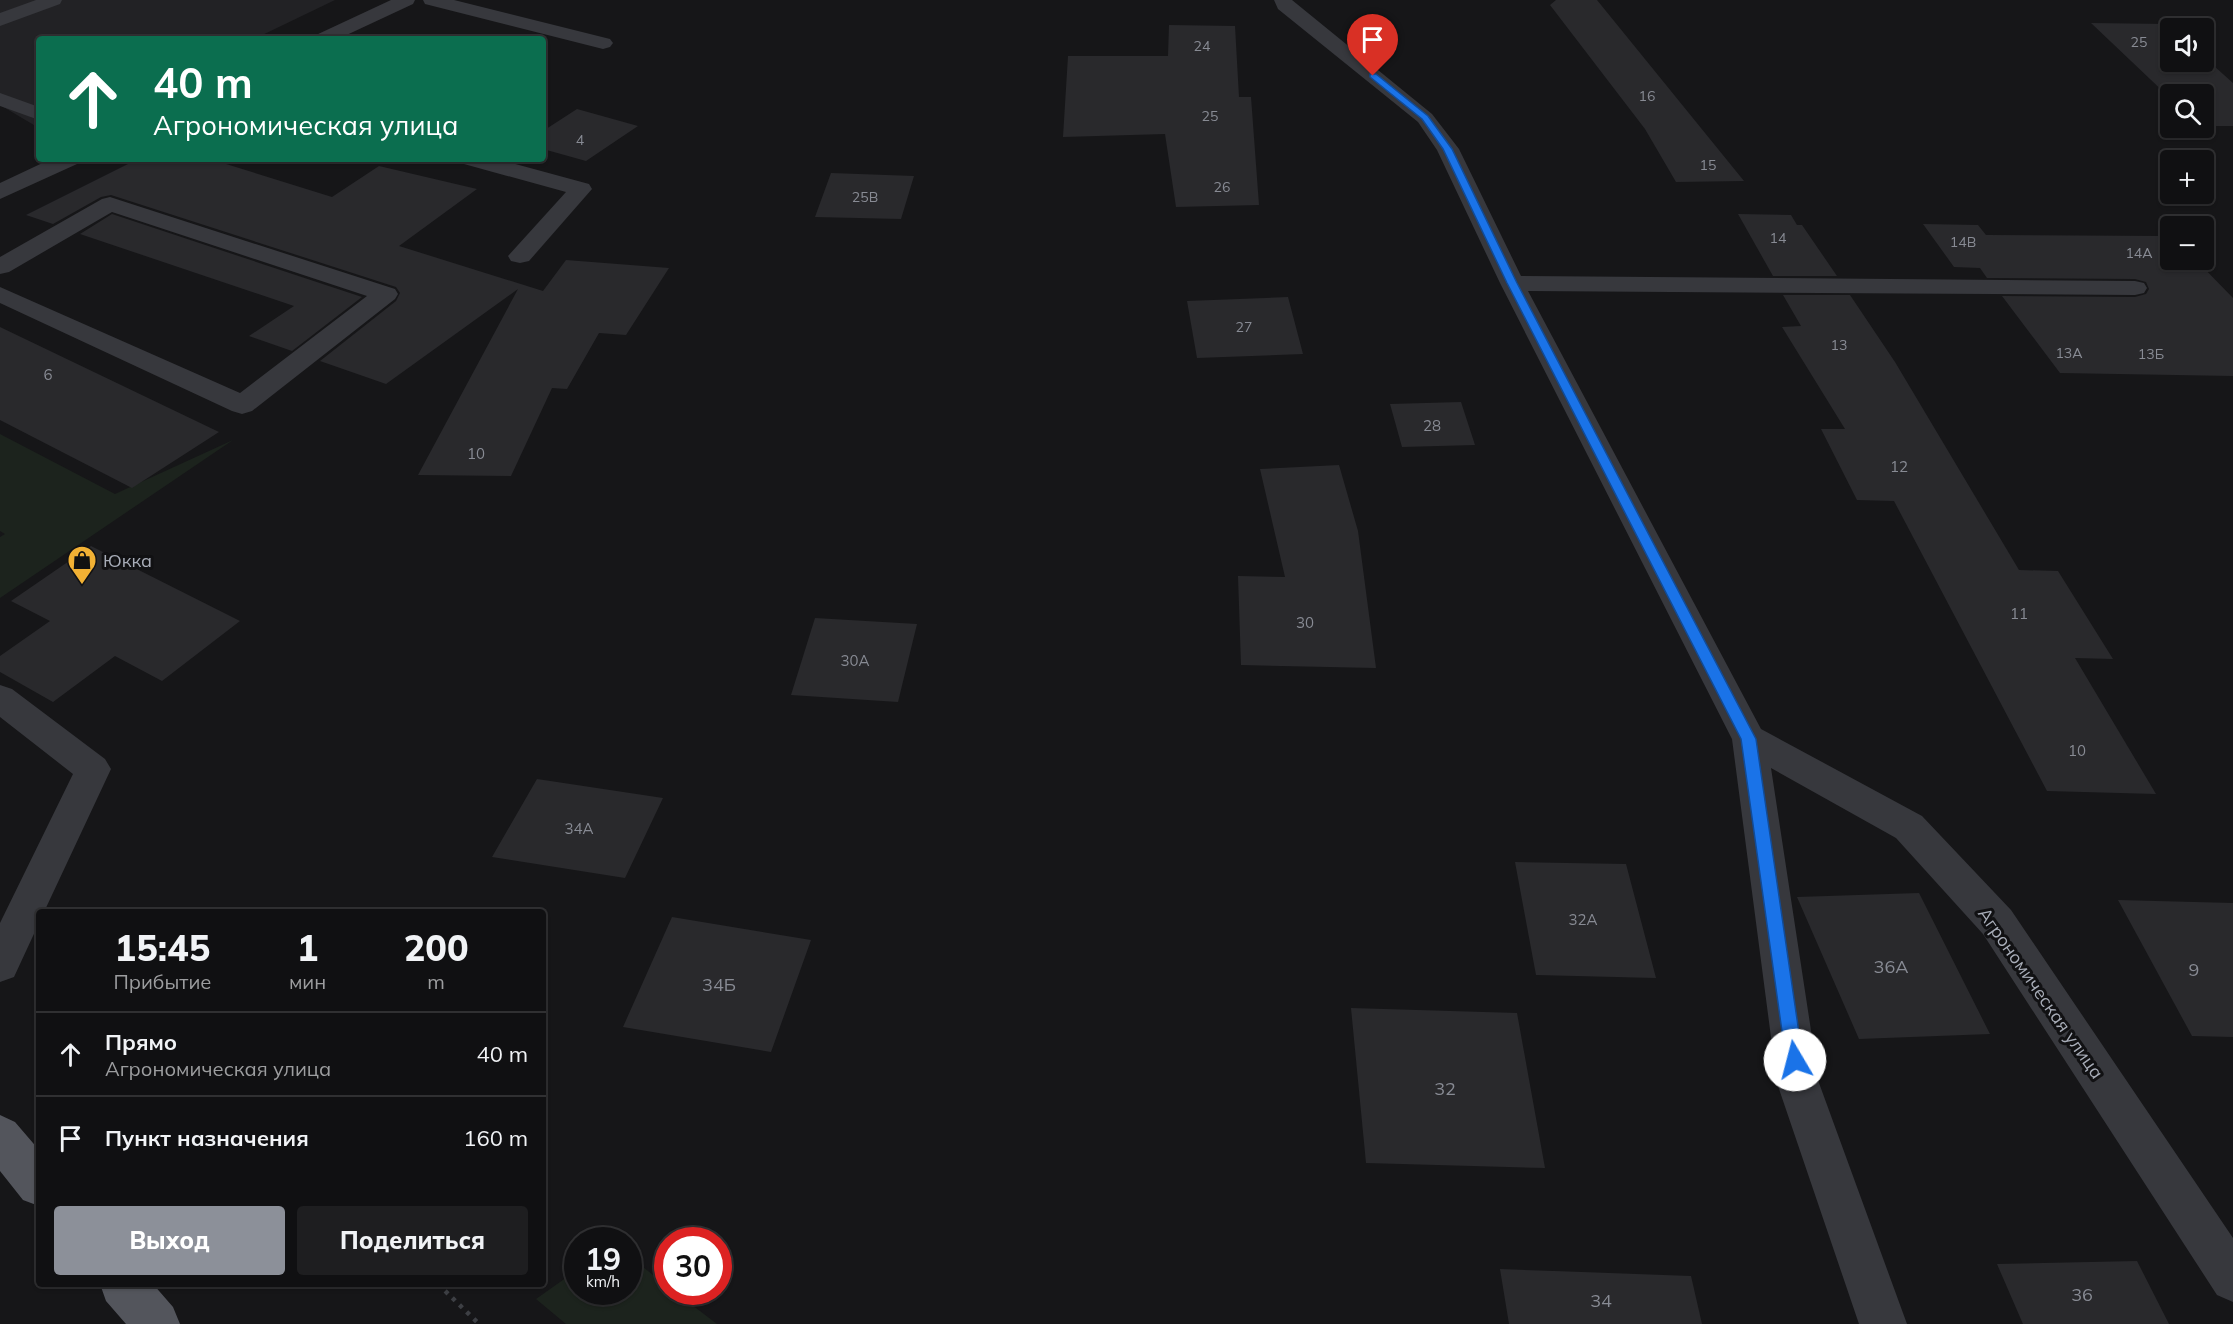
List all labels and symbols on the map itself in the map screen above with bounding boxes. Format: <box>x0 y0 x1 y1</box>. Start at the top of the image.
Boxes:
pin <box>1347 14 1398 76</box>
house number: 25 <box>2131 33 2147 51</box>
house number: 24 <box>1194 37 1211 55</box>
house number: 16 <box>1639 87 1655 105</box>
house number: 25 <box>1202 107 1218 125</box>
house number: 4 <box>576 131 585 149</box>
house number: 15 <box>1700 156 1716 174</box>
house number: 26 <box>1214 178 1230 196</box>
house number: 25В <box>852 188 878 206</box>
house number: 14 <box>1770 229 1787 247</box>
house number: 14В <box>1950 233 1976 251</box>
house number: 14А <box>2125 244 2153 262</box>
house number: 27 <box>1236 318 1252 336</box>
house number: 13 <box>1831 336 1847 354</box>
house number: 13А <box>2055 344 2083 362</box>
house number: 13Б <box>2138 345 2164 363</box>
house number: 6 <box>43 365 53 384</box>
house number: 28 <box>1423 416 1441 435</box>
house number: 10 <box>467 444 485 463</box>
house number: 12 <box>1890 457 1908 476</box>
shop icon: Юкка <box>66 544 98 586</box>
place label: Юкка <box>103 549 152 572</box>
house number: 11 <box>2010 604 2028 623</box>
house number: 30 <box>1296 613 1314 632</box>
house number: 30А <box>840 651 870 670</box>
house number: 10 <box>2068 741 2086 760</box>
house number: 34А <box>564 819 594 838</box>
street label: Агрономическая улица <box>1973 903 2109 1083</box>
house number: 32А <box>1568 910 1598 929</box>
house number: 36А <box>1874 955 1908 978</box>
house number: 9 <box>2189 958 2199 981</box>
house number: 34Б <box>702 973 736 996</box>
position arrow <box>1763 1028 1827 1092</box>
house number: 32 <box>1434 1077 1456 1100</box>
speed limit sign: 30 <box>654 1227 732 1305</box>
house number: 36 <box>2071 1283 2093 1306</box>
house number: 34 <box>1590 1289 1612 1312</box>

